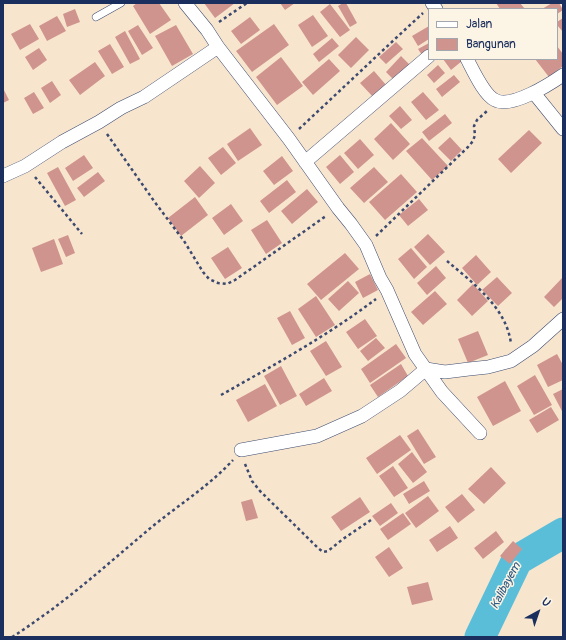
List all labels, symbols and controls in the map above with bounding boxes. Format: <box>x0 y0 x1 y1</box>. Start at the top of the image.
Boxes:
legend <box>428 8 558 60</box>
text: Jalan <box>466 17 492 32</box>
text: Bangunan <box>466 37 516 52</box>
water label: Kalibayem <box>488 560 524 612</box>
north arrow <box>518 592 558 632</box>
text: U <box>539 595 553 610</box>

